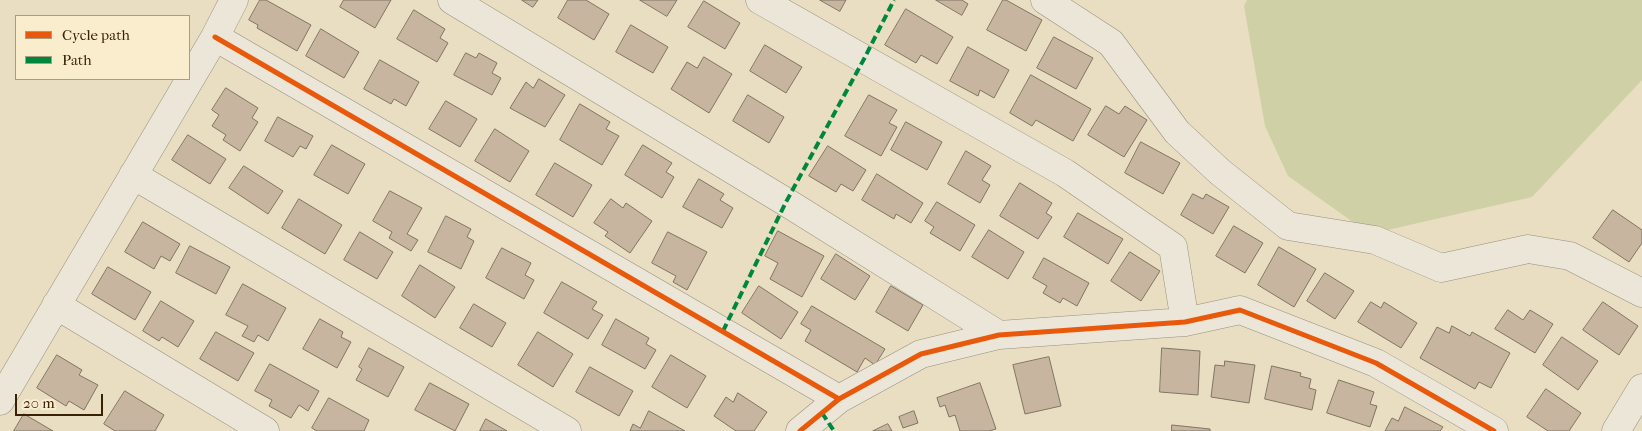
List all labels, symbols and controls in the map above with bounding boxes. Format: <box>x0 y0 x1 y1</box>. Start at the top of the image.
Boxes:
legend <box>15 15 190 80</box>
text: Cycle path <box>62 26 130 44</box>
text: Path <box>62 51 92 69</box>
scale bar <box>18 384 105 416</box>
text: 20 m <box>23 394 55 412</box>

